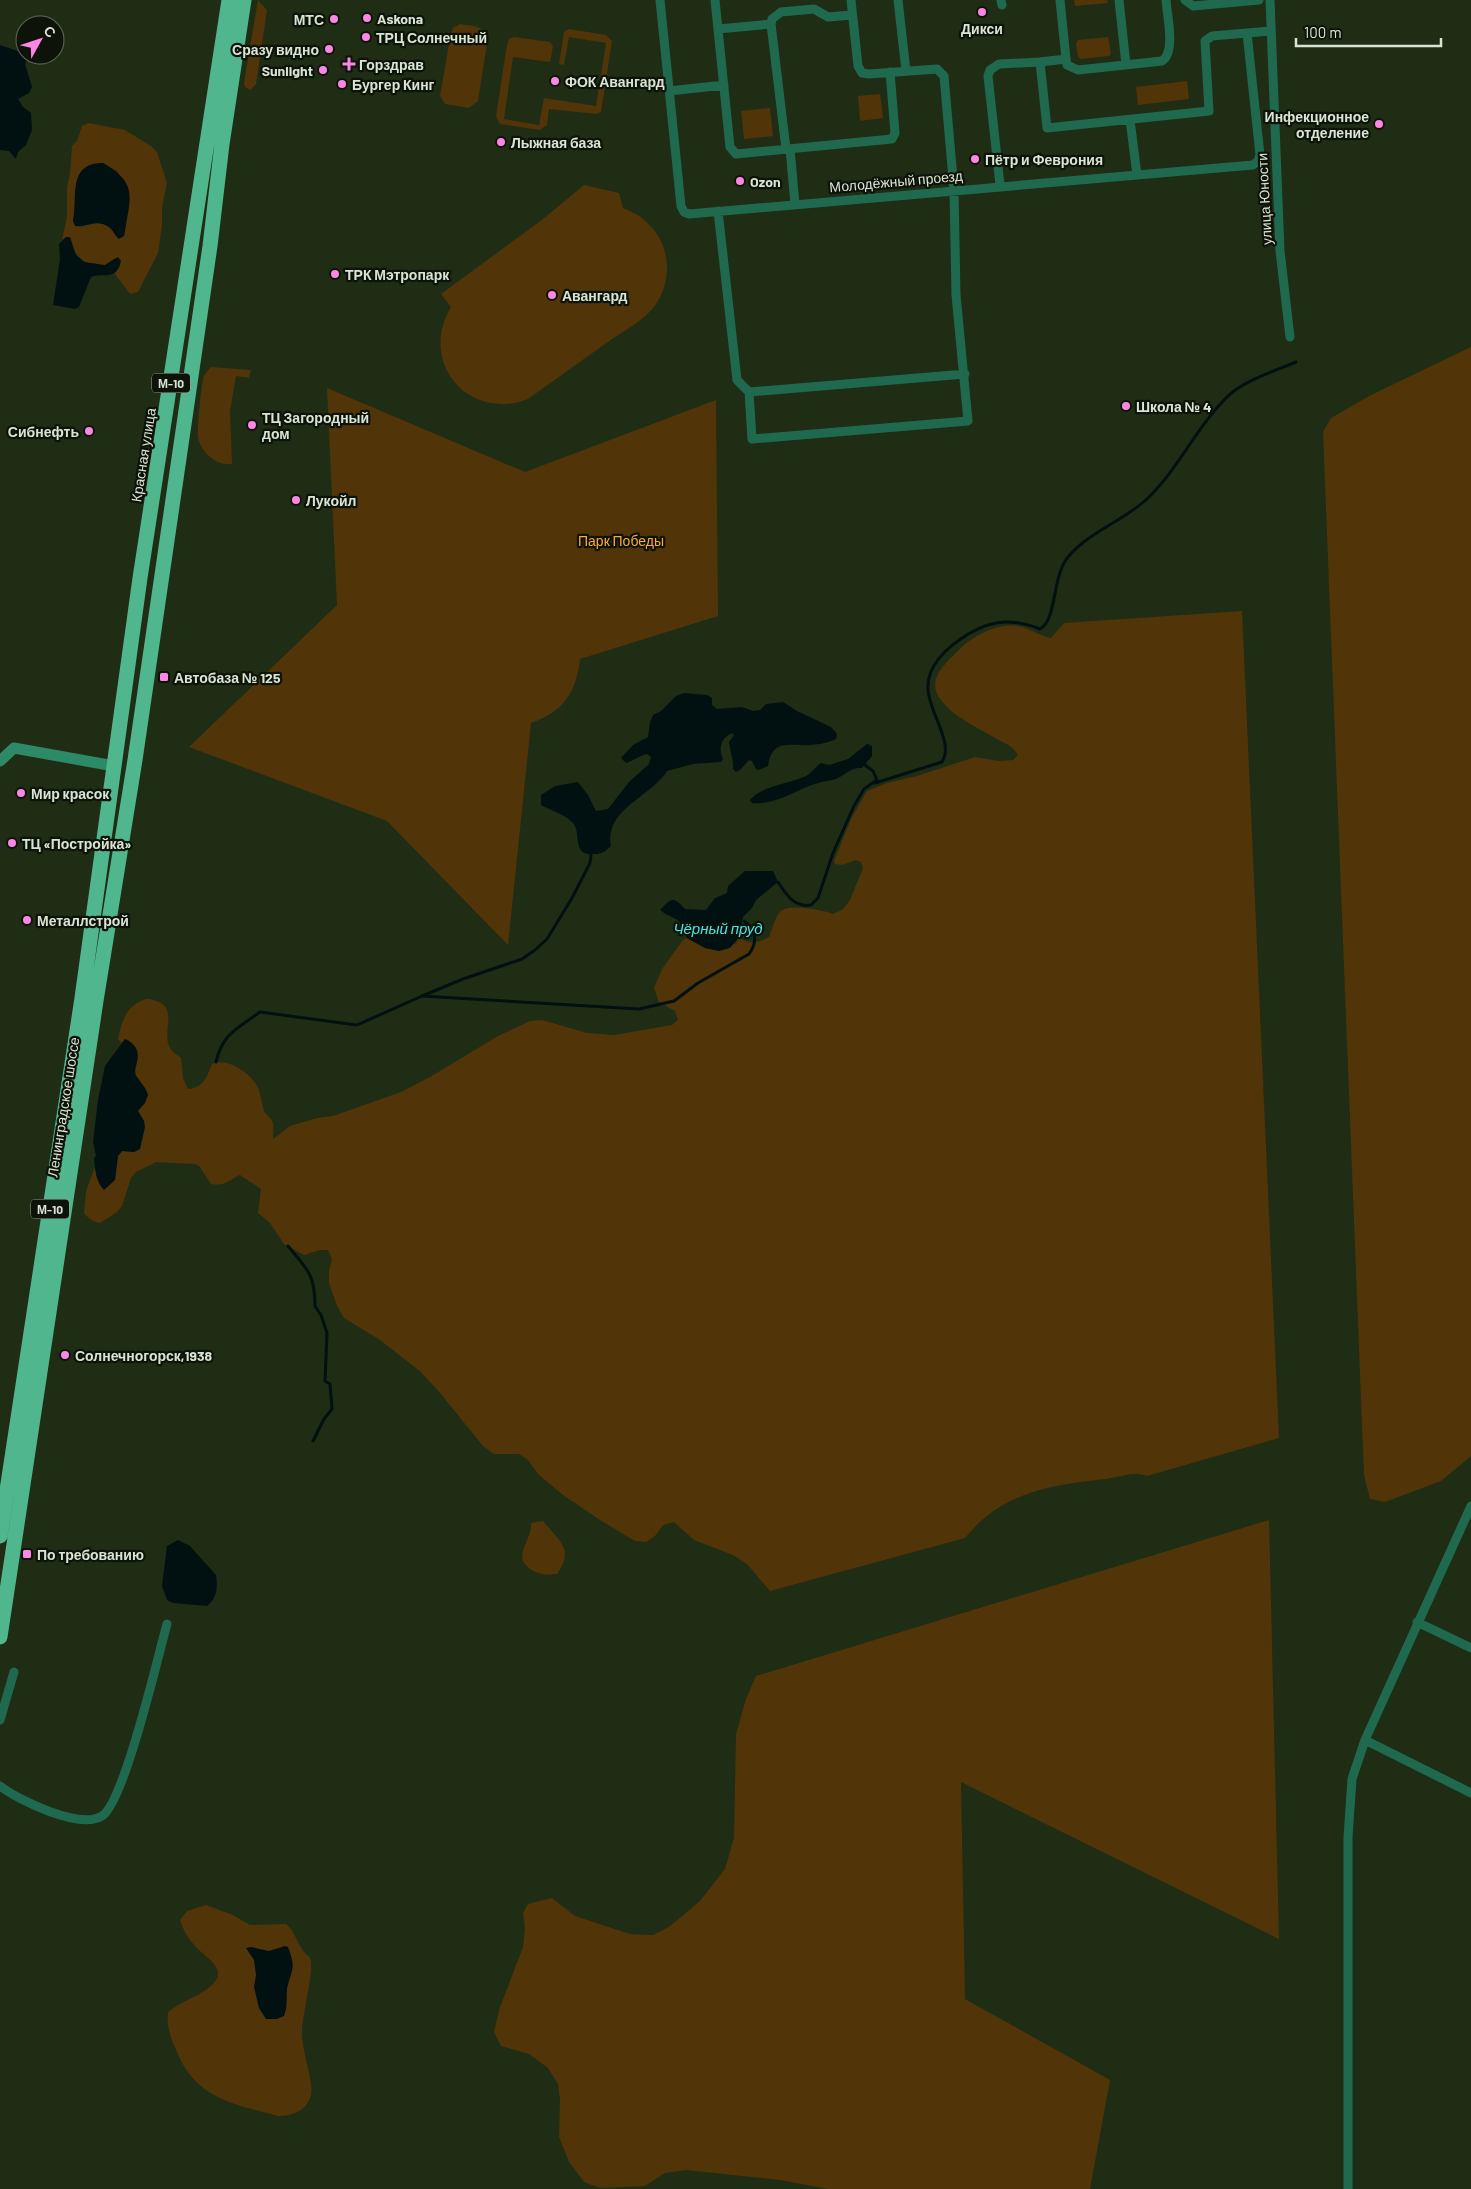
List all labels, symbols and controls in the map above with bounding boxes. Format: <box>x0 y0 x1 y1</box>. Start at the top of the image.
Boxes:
marker: Дикси <box>976 6 988 18</box>
place label: Askona <box>377 10 423 27</box>
place label: МТС <box>294 11 324 28</box>
marker: Askona <box>361 12 373 24</box>
marker: МТС <box>328 13 340 25</box>
north arrow <box>15 15 65 65</box>
scale bar <box>1296 15 1441 47</box>
place label: Дикси <box>961 20 1003 37</box>
text: С <box>41 22 60 41</box>
text: 100 m <box>1304 23 1342 41</box>
place label: ТРЦ Солнечный <box>376 29 487 46</box>
marker: ТРЦ Солнечный <box>360 31 372 43</box>
place label: Сразу видно <box>232 41 319 58</box>
marker: Сразу видно <box>323 43 335 55</box>
place label: Горздрав <box>359 56 424 73</box>
marker: Горздрав <box>343 58 355 70</box>
place label: Sunlight <box>262 62 313 79</box>
marker: Sunlight <box>317 64 329 76</box>
place label: ФОК Авангард <box>565 73 665 90</box>
marker: ФОК Авангард <box>549 75 561 87</box>
place label: Бургер Кинг <box>352 76 435 93</box>
marker: Бургер Кинг <box>336 78 348 90</box>
place label: Инфекционное отделение <box>1265 108 1369 141</box>
marker: Инфекционное отделение <box>1373 118 1385 130</box>
place label: Лыжная база <box>511 134 601 151</box>
marker: Лыжная база <box>495 136 507 148</box>
place label: Пётр и Феврония <box>985 151 1103 168</box>
marker: Пётр и Феврония <box>969 153 981 165</box>
street label: улица Юности <box>1253 153 1275 245</box>
street label: Молодёжный проезд <box>829 167 963 195</box>
place label: Ozon <box>750 173 781 190</box>
marker: Ozon <box>734 175 746 187</box>
place label: ТРК Мэтропарк <box>345 266 450 283</box>
marker: ТРК Мэтропарк <box>329 268 341 280</box>
place label: Авангард <box>562 287 628 304</box>
marker: Авангард <box>546 289 558 301</box>
road number: М-10 <box>152 373 190 392</box>
place label: Школа № 4 <box>1136 398 1211 415</box>
marker: Школа № 4 <box>1120 400 1132 412</box>
street label: Красная улица <box>127 406 159 503</box>
place label: ТЦ Загородный дом <box>262 409 369 442</box>
marker: ТЦ Загородный дом <box>246 419 258 431</box>
place label: Сибнефть <box>8 423 79 440</box>
marker: Сибнефть <box>83 425 95 437</box>
place label: Лукойл <box>306 492 356 509</box>
marker: Лукойл <box>290 494 302 506</box>
park label: Парк Победы <box>578 532 664 549</box>
place label: Автобаза № 125 <box>174 669 281 686</box>
marker: Автобаза № 125 <box>158 671 170 683</box>
place label: Мир красок <box>31 785 110 802</box>
marker: Мир красок <box>15 787 27 799</box>
place label: ТЦ «Постройка» <box>22 835 131 852</box>
marker: ТЦ «Постройка» <box>6 837 18 849</box>
place label: Металлстрой <box>37 912 129 929</box>
marker: Металлстрой <box>21 914 33 926</box>
water label: Чёрный пруд <box>673 919 763 937</box>
street label: Ленинградское шоссе <box>44 1036 83 1178</box>
road number: М-10 <box>31 1200 69 1218</box>
place label: Солнечногорск,1938 <box>75 1347 212 1364</box>
marker: Солнечногорск,1938 <box>59 1349 71 1361</box>
place label: По требованию <box>37 1546 144 1563</box>
marker: По требованию <box>21 1548 33 1560</box>

